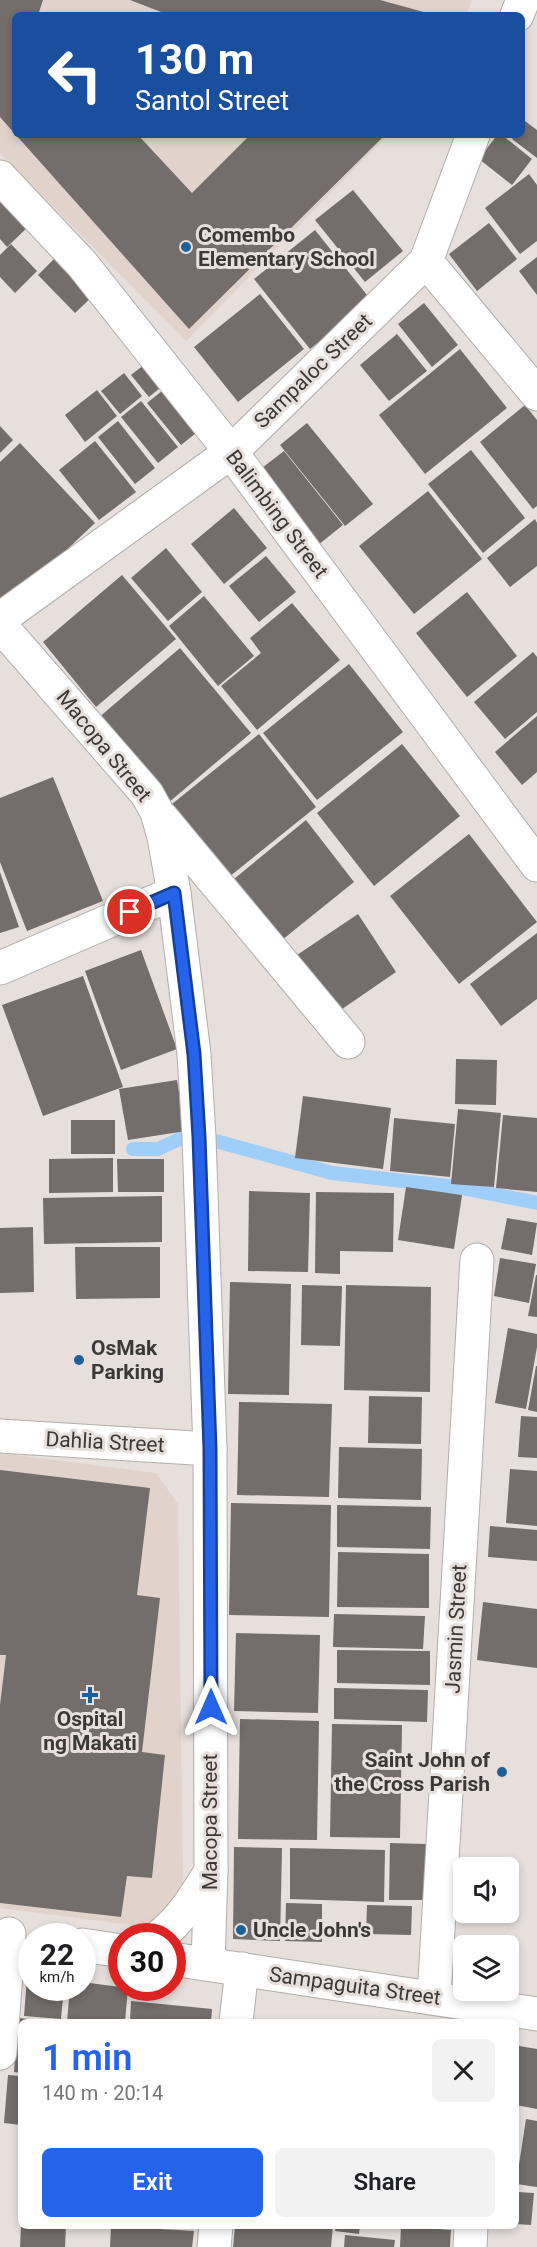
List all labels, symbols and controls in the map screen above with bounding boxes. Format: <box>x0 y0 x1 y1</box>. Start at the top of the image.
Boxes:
text: 130 m <box>135 35 254 84</box>
icon: left <box>36 36 114 114</box>
text: Santol Street <box>135 85 289 117</box>
place label: Comembo Elementary School <box>198 223 375 271</box>
marker: Comembo Elementary School <box>179 240 193 254</box>
street label: Sampaloc Street <box>249 309 377 433</box>
street label: Balimbing Street <box>221 445 333 583</box>
street label: Macopa Street <box>52 685 156 807</box>
pin <box>104 886 155 937</box>
icon: arrive <box>113 895 146 928</box>
place label: OsMak Parking <box>91 1336 164 1384</box>
marker: OsMak Parking <box>72 1353 86 1367</box>
street label: Dahlia Street <box>45 1427 165 1457</box>
street label: Jasmin Street <box>441 1564 471 1694</box>
position arrow <box>179 1675 243 1739</box>
marker: Ospital ng Makati <box>81 1686 99 1704</box>
place label: Ospital ng Makati <box>43 1707 137 1755</box>
place label: Saint John of the Cross Parish <box>334 1748 490 1796</box>
street label: Macopa Street <box>198 1754 222 1890</box>
marker: Saint John of the Cross Parish <box>495 1765 509 1779</box>
map controls <box>453 1857 519 2001</box>
button: sound <box>453 1857 519 1923</box>
place label: Uncle John's <box>253 1918 371 1942</box>
speed limit sign: 30 <box>108 1923 186 2001</box>
marker: Uncle John's <box>234 1923 248 1937</box>
button: layers <box>453 1935 519 2001</box>
text: 22 <box>40 1937 74 1972</box>
street label: Sampaguita Street <box>268 1962 442 2010</box>
text: km/h <box>39 1968 75 1986</box>
text: 1 min <box>42 2037 132 2079</box>
button: close <box>432 2039 495 2102</box>
text: 140 m · 20:14 <box>42 2081 163 2105</box>
button: Exit <box>42 2148 263 2217</box>
button: Share <box>275 2148 495 2217</box>

